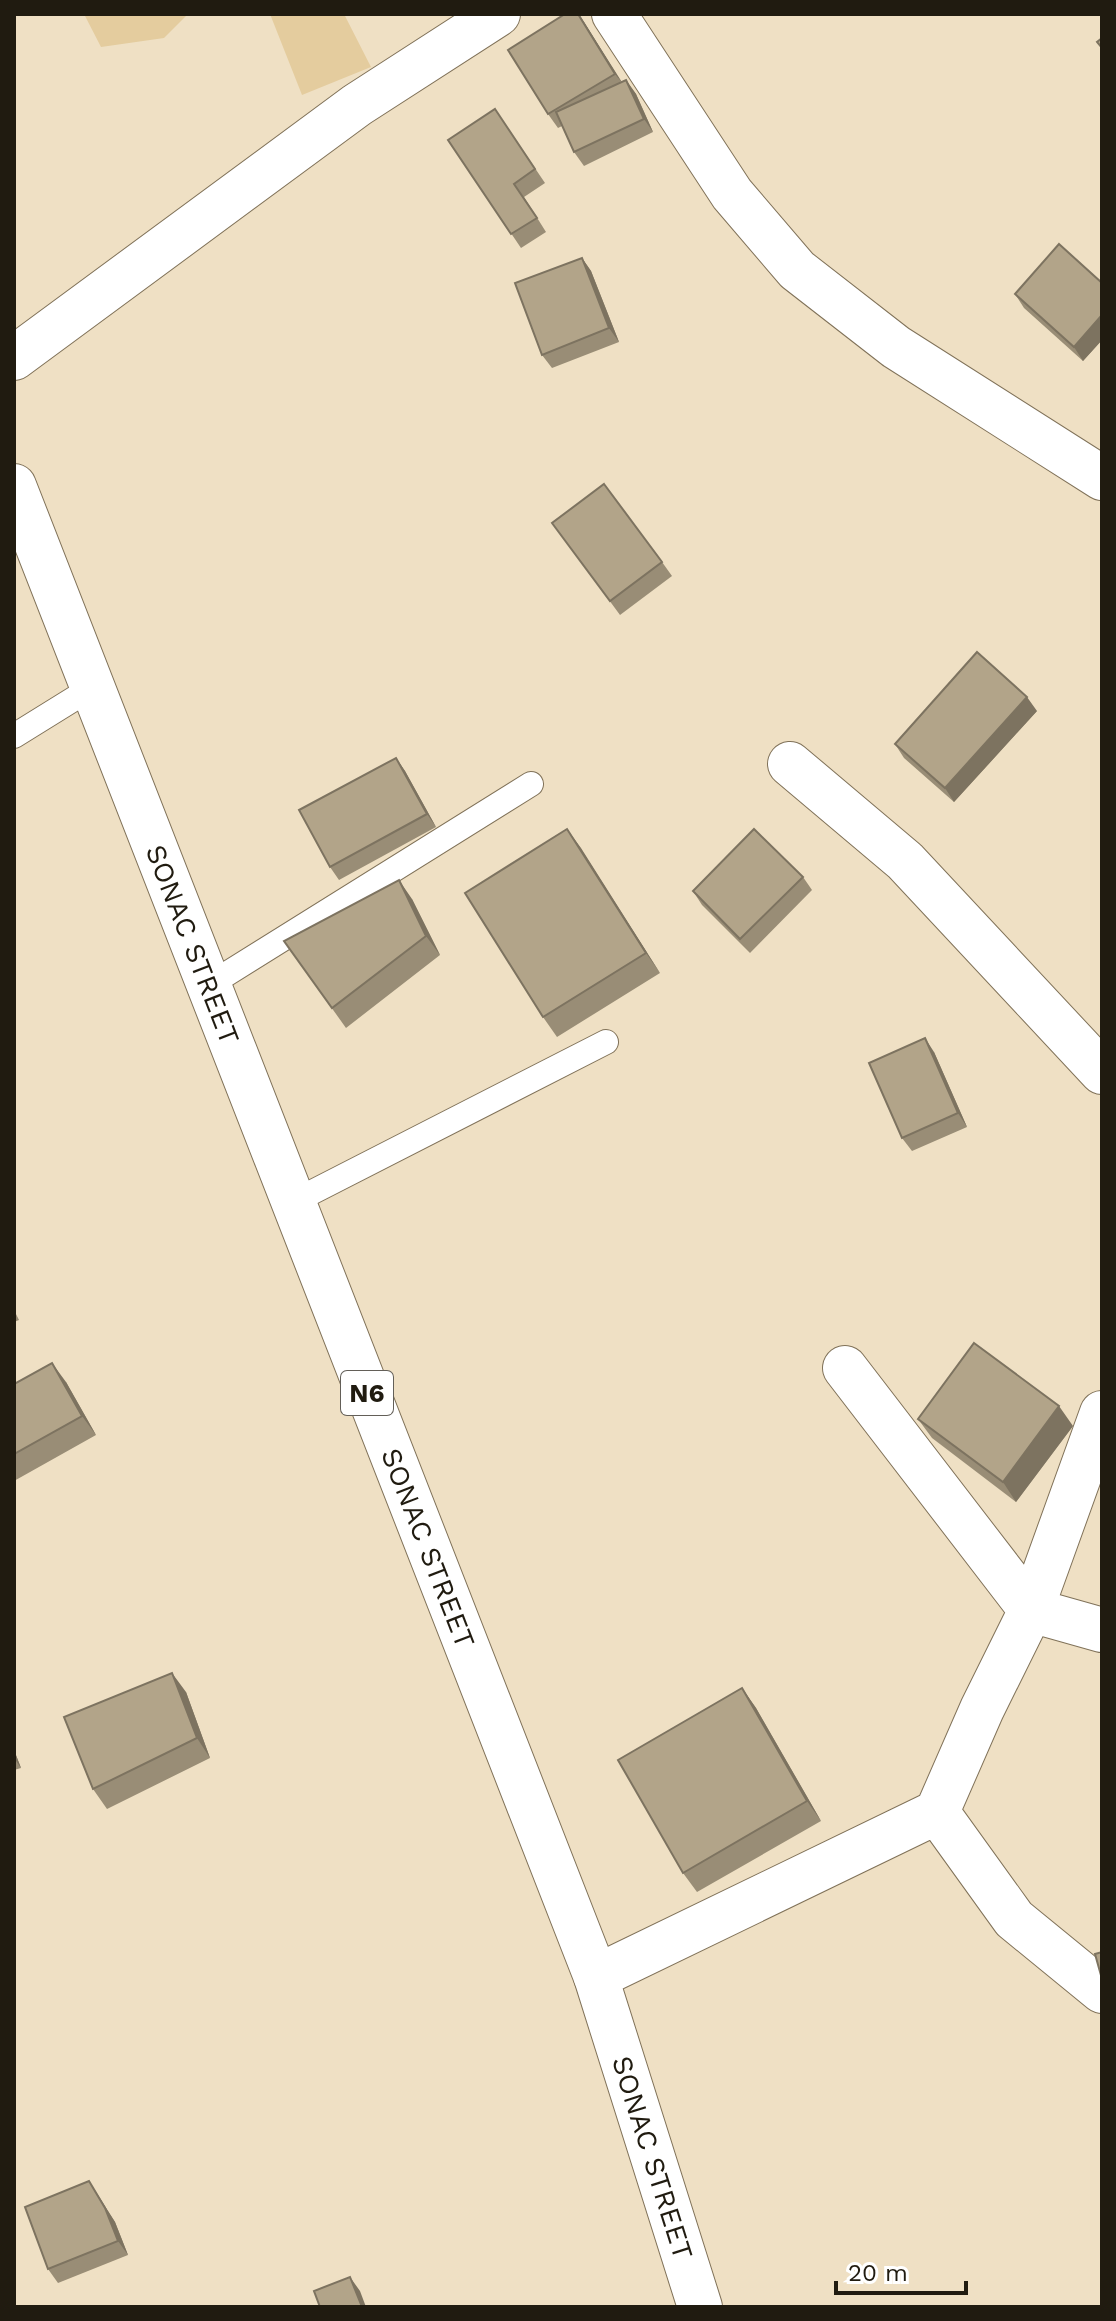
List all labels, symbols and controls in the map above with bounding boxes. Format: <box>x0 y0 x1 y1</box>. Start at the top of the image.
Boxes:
street label: SONAC STREET <box>139 840 246 1049</box>
road number: N6 <box>341 1371 393 1415</box>
street label: SONAC STREET <box>374 1444 482 1653</box>
street label: SONAC STREET <box>605 2052 700 2264</box>
scale bar <box>836 2245 966 2295</box>
text: 20 m <box>848 2259 908 2287</box>

